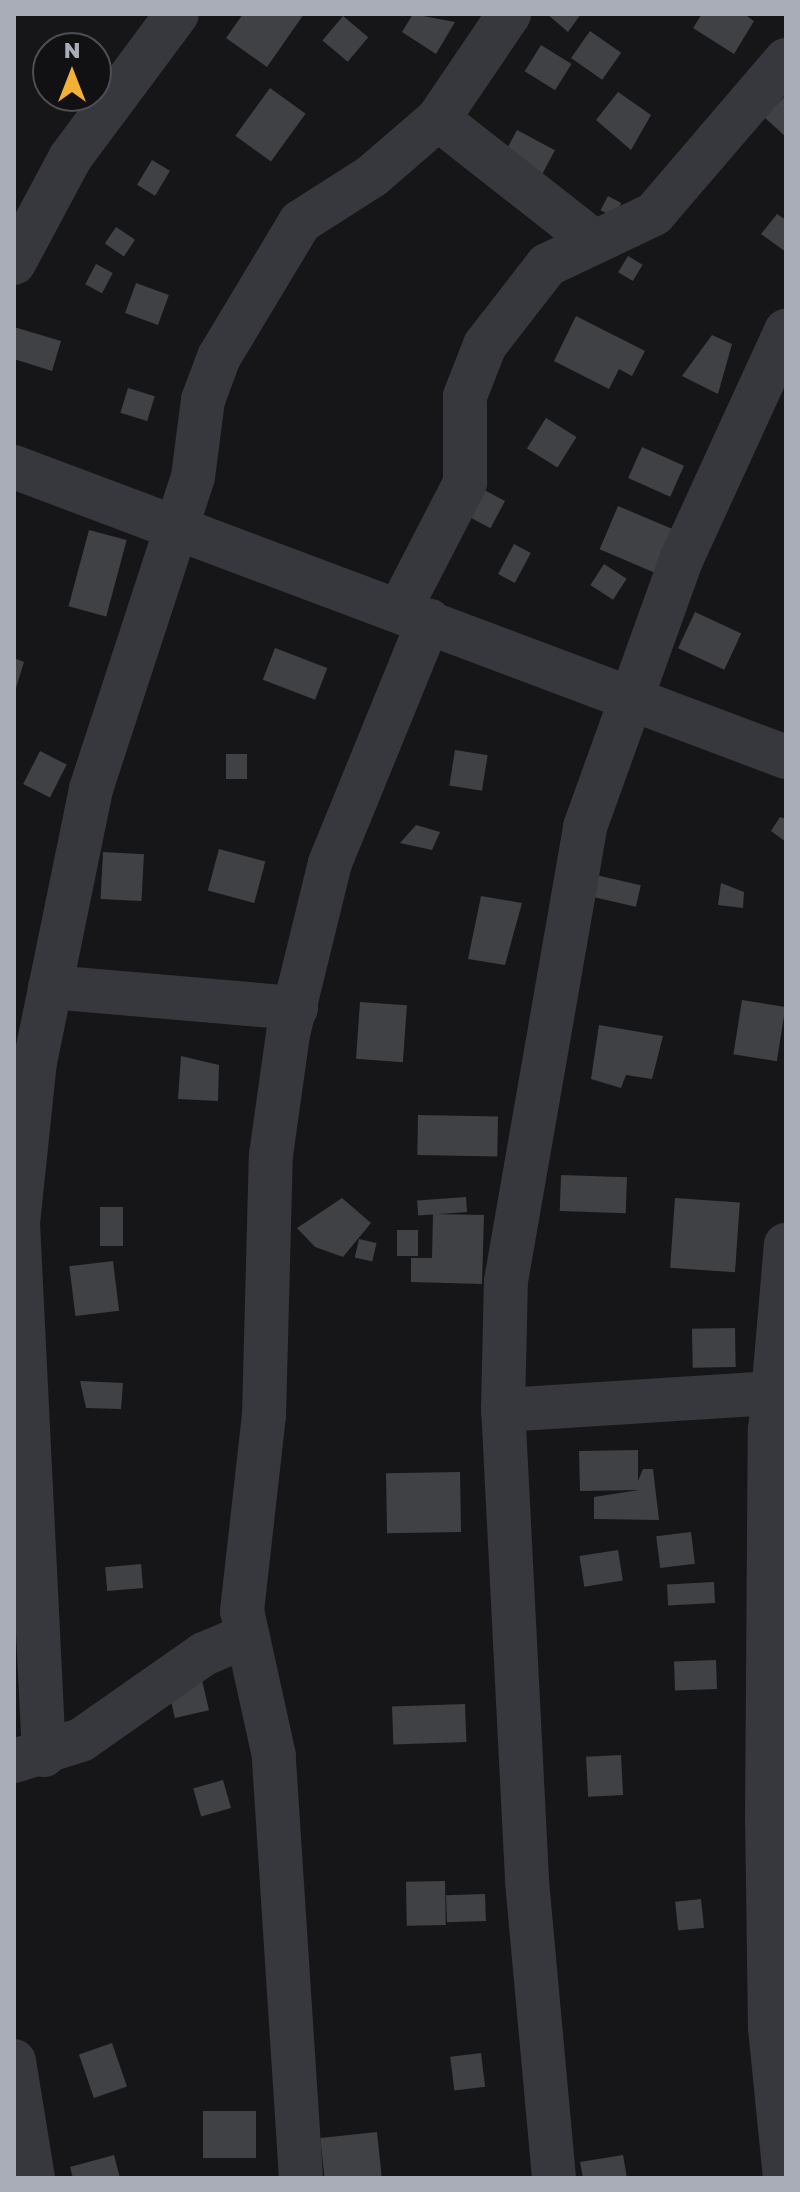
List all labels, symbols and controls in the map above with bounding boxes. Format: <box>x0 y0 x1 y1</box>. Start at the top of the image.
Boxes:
north arrow <box>32 32 112 112</box>
text: N <box>64 36 80 63</box>

